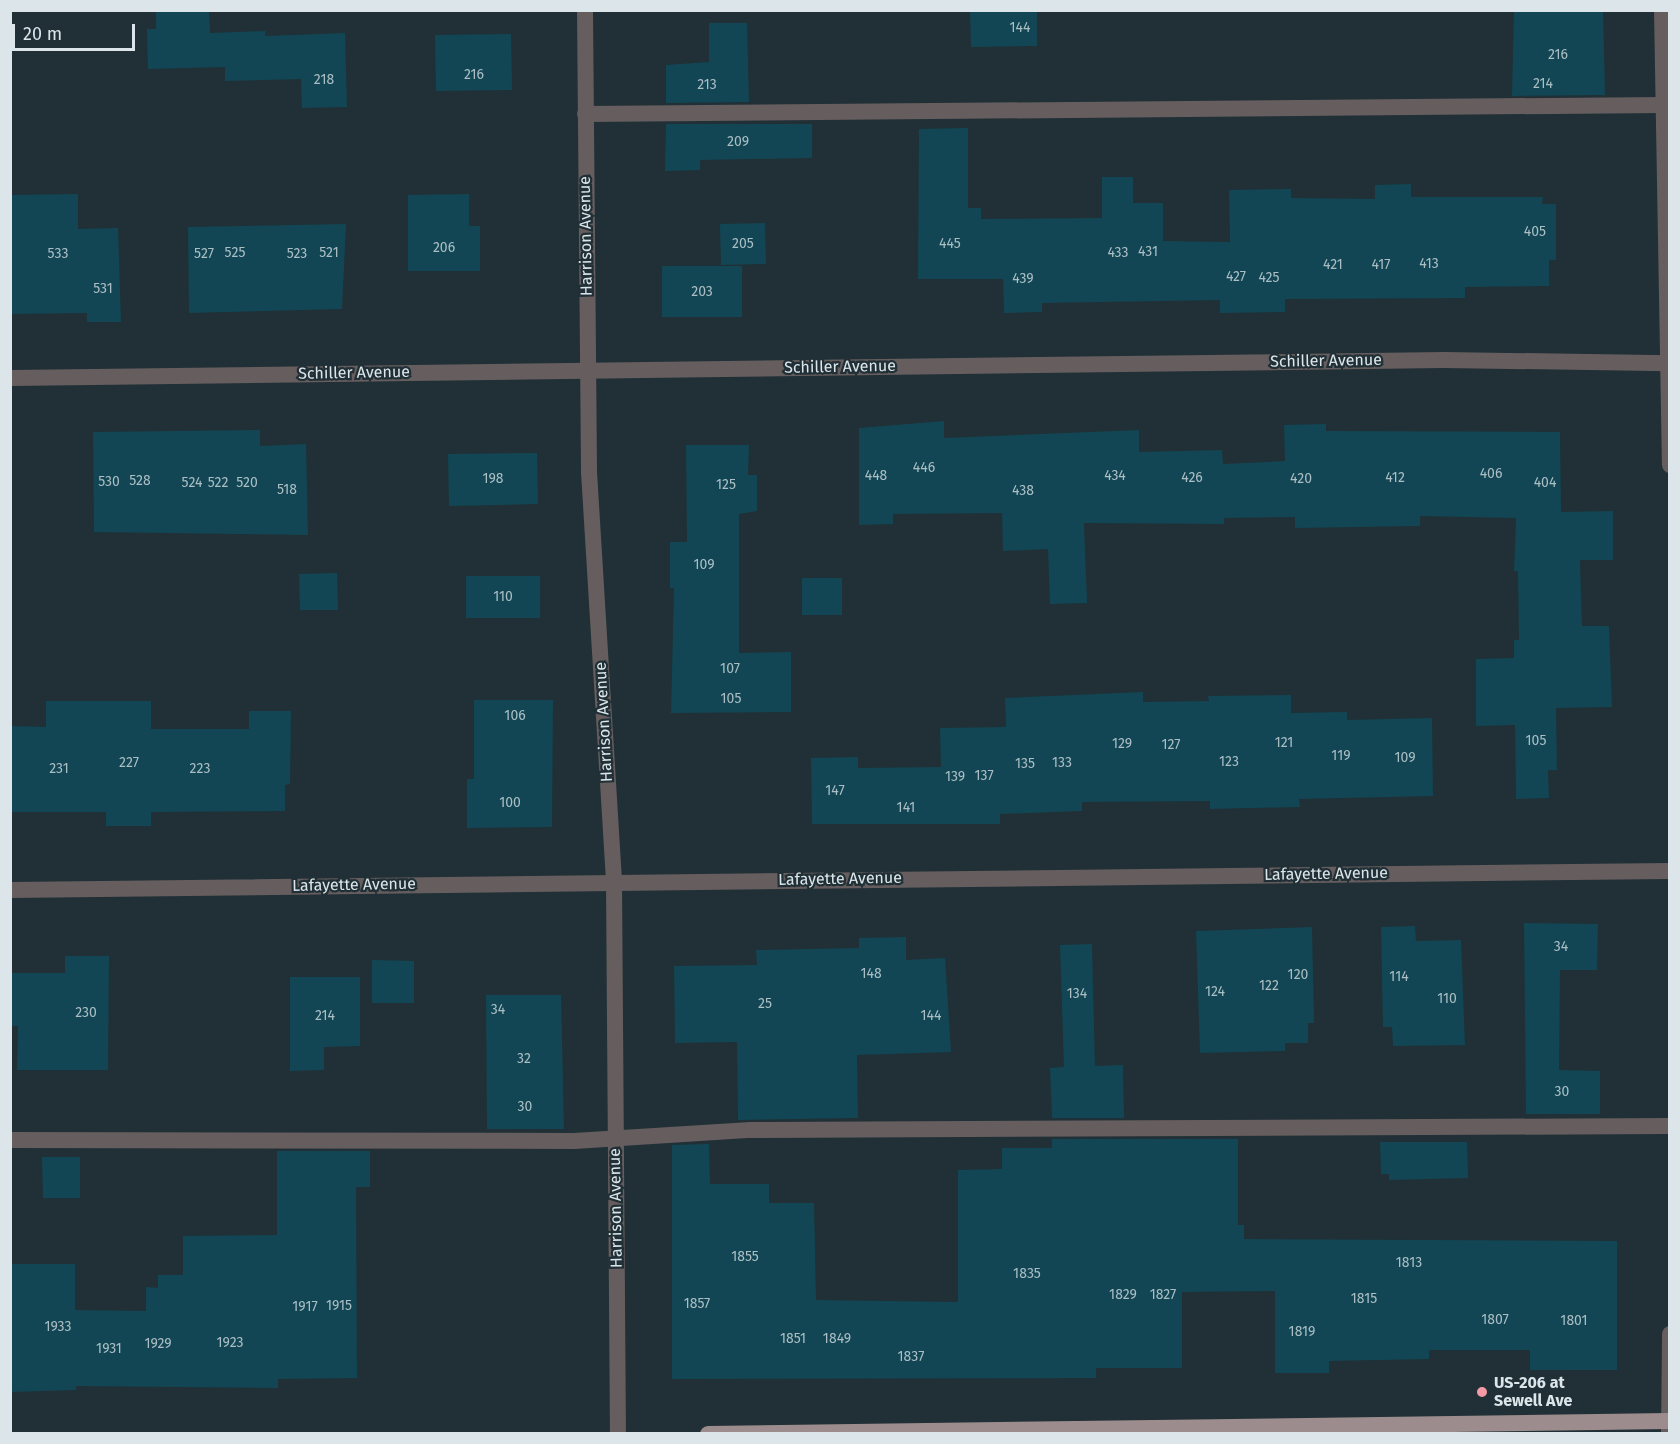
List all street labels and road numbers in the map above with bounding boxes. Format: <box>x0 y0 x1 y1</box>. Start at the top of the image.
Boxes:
street label: Harrison Avenue <box>575 176 597 296</box>
street label: Schiller Avenue <box>1270 350 1382 372</box>
street label: Schiller Avenue <box>784 356 896 378</box>
street label: Schiller Avenue <box>298 362 410 384</box>
street label: Harrison Avenue <box>591 662 617 782</box>
street label: Lafayette Avenue <box>1264 863 1388 885</box>
street label: Lafayette Avenue <box>778 868 902 890</box>
street label: Lafayette Avenue <box>292 874 416 896</box>
street label: Harrison Avenue <box>605 1148 627 1268</box>

